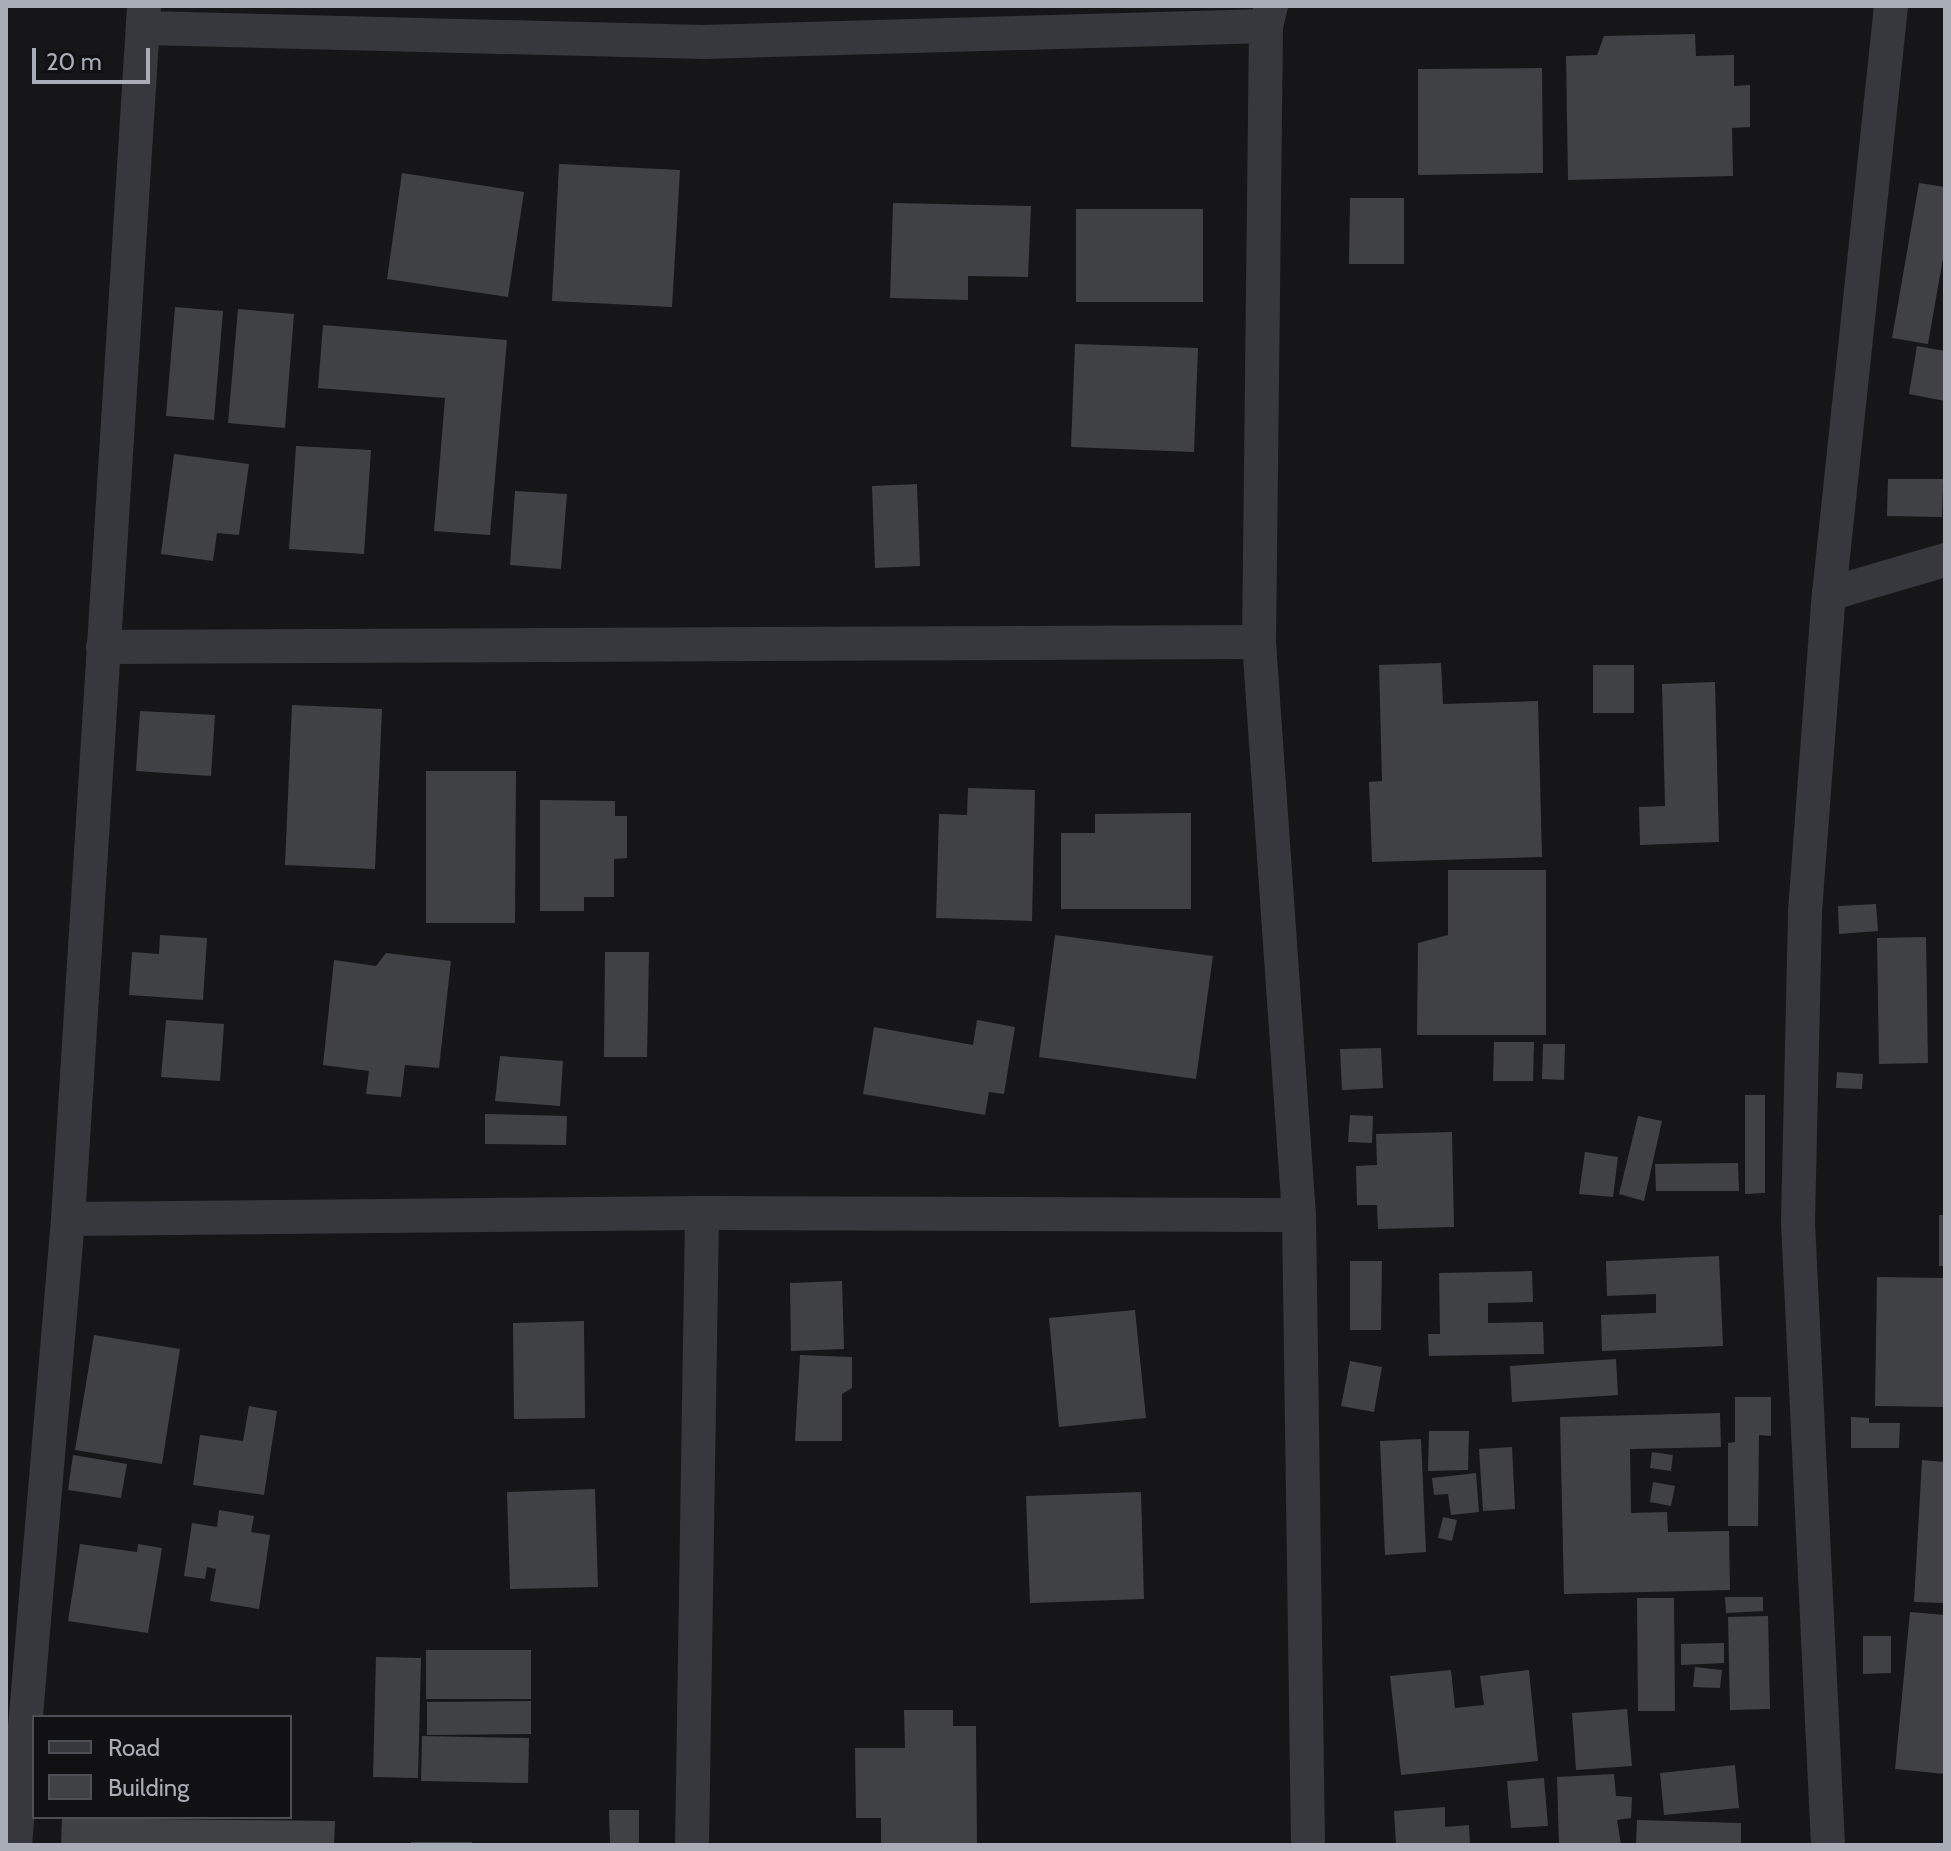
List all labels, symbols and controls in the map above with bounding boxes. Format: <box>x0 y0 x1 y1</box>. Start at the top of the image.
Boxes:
scale bar <box>36 32 154 82</box>
text: 20 m <box>46 47 102 76</box>
legend <box>32 1715 292 1819</box>
text: Road <box>108 1733 160 1762</box>
text: Building <box>108 1773 189 1802</box>

